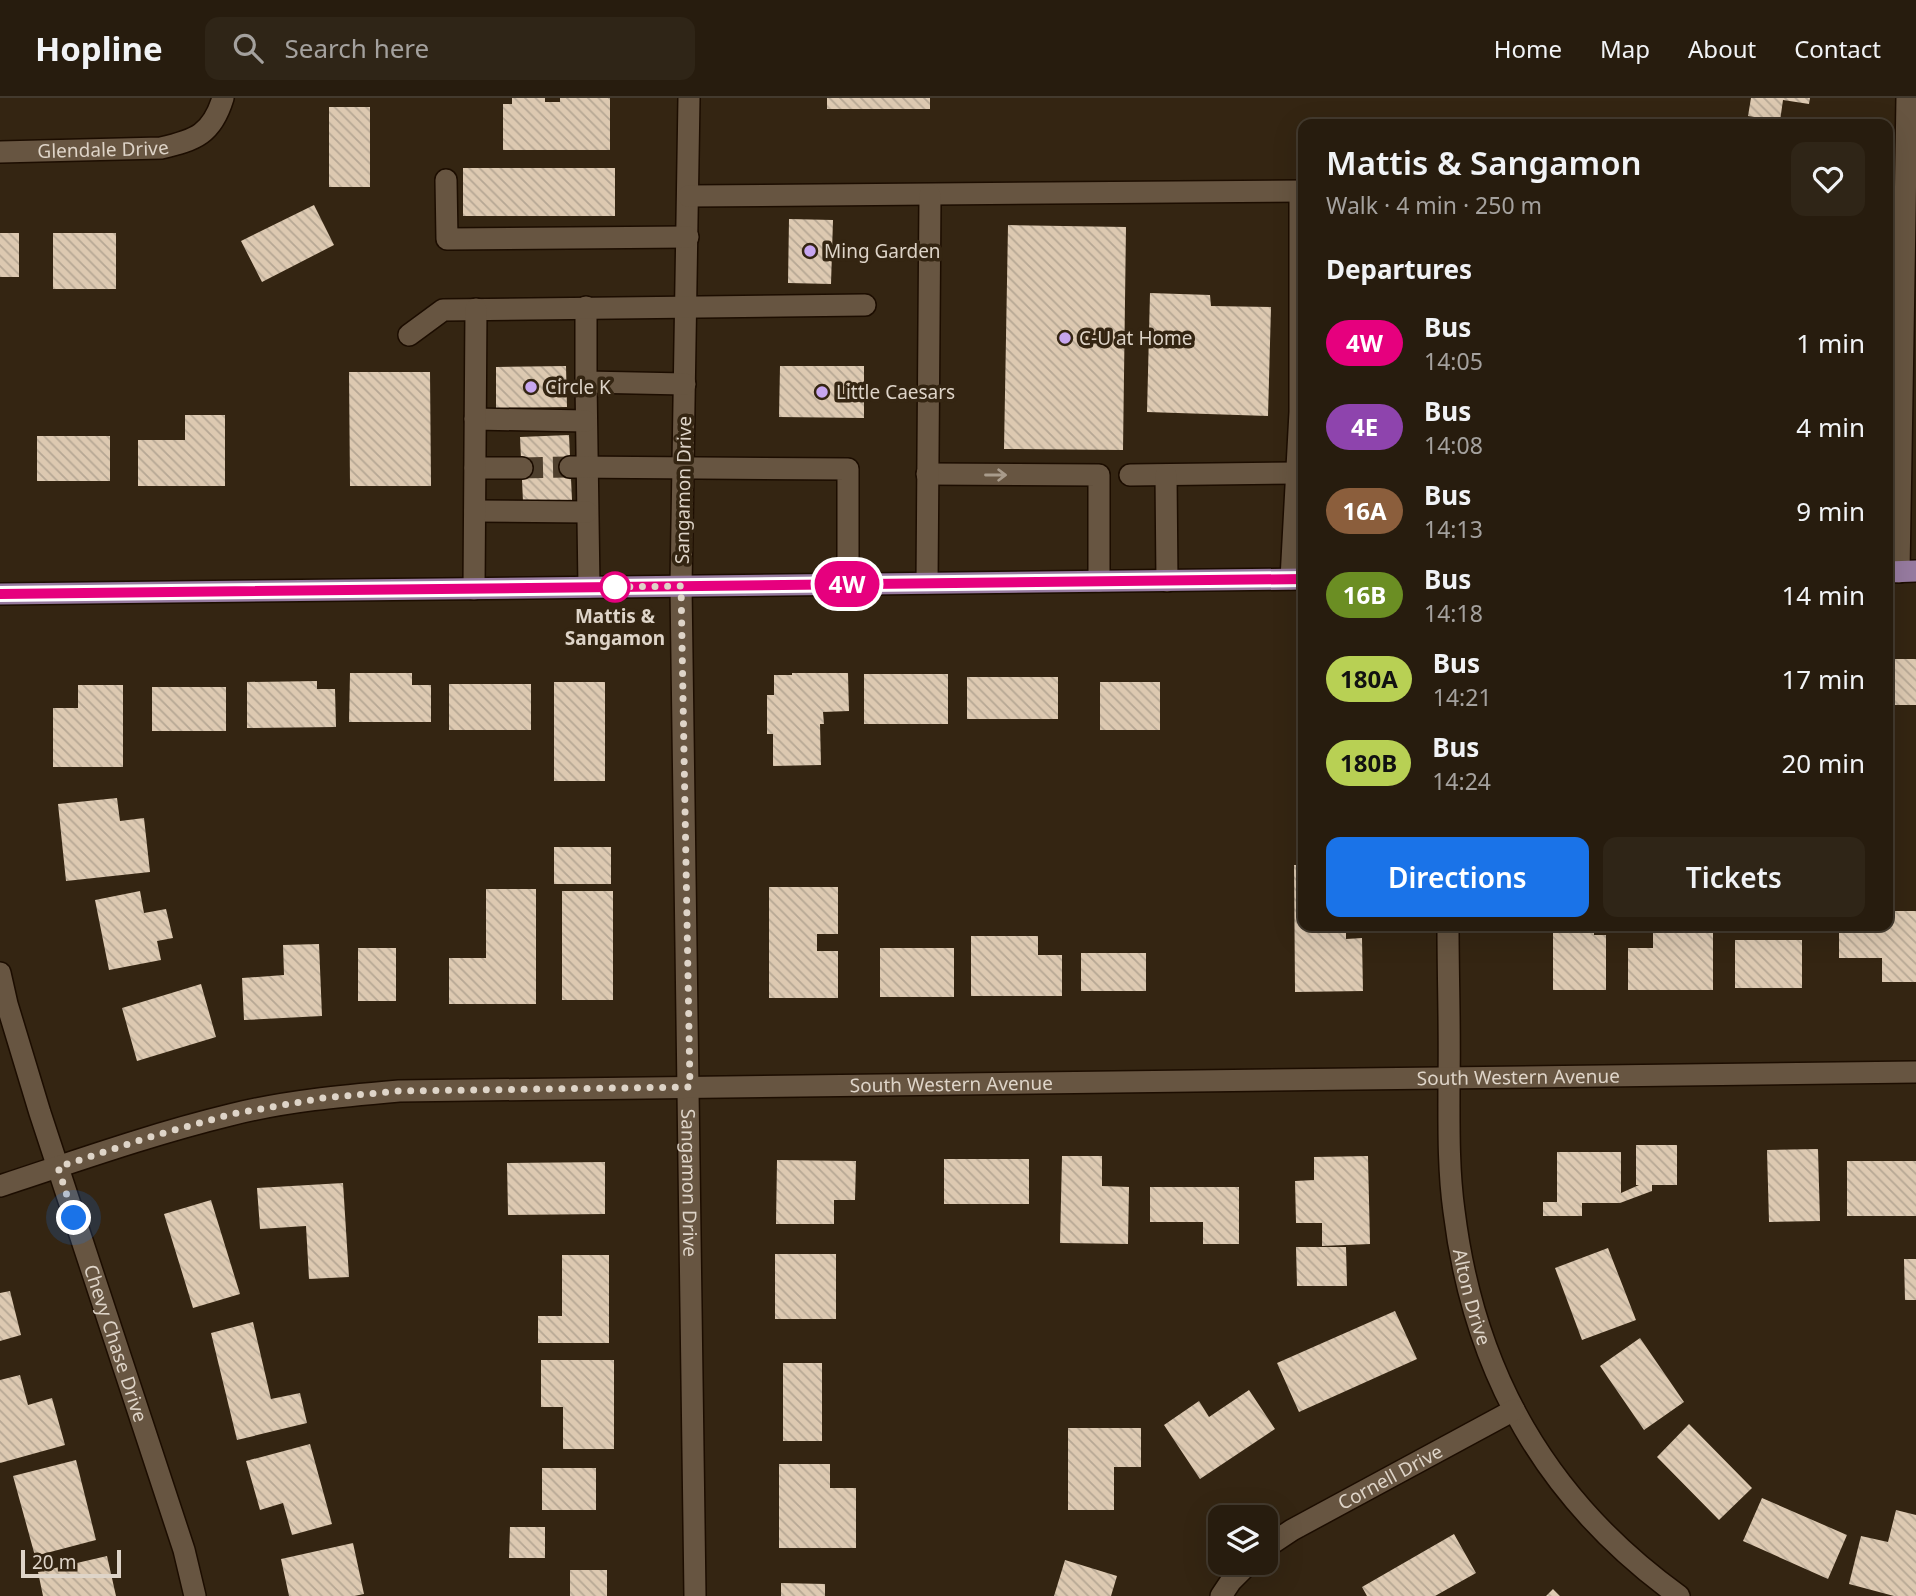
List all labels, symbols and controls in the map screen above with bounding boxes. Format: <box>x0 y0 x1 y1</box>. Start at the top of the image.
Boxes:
search box <box>205 17 695 80</box>
text: Hopline <box>35 26 163 71</box>
icon: search <box>229 29 267 67</box>
text: Search here <box>285 30 429 66</box>
text: Home <box>1494 32 1562 65</box>
text: Map <box>1600 32 1650 65</box>
text: About <box>1688 32 1756 65</box>
text: Contact <box>1794 32 1881 65</box>
street label: Glendale Drive <box>37 134 171 164</box>
text: Mattis & Sangamon <box>1326 140 1642 185</box>
button: heart <box>1791 142 1865 216</box>
text: Walk · 4 min · 250 m <box>1326 189 1542 221</box>
place label: Ming Garden <box>824 238 941 264</box>
marker: Ming Garden <box>802 243 818 259</box>
text: Departures <box>1326 251 1472 287</box>
text: Bus <box>1424 309 1471 345</box>
place label: C-U at Home <box>1079 325 1192 351</box>
text: 1 min <box>1796 325 1865 361</box>
text: 4W <box>1346 326 1383 359</box>
marker: C-U at Home <box>1057 330 1073 346</box>
text: 14:05 <box>1424 345 1483 377</box>
place label: Circle K <box>545 374 611 400</box>
marker: Circle K <box>523 379 539 395</box>
place label: Little Caesars <box>836 379 955 405</box>
marker: Little Caesars <box>814 384 830 400</box>
text: Bus <box>1424 393 1471 429</box>
text: 4 min <box>1796 409 1865 445</box>
text: 4E <box>1351 410 1378 443</box>
street label: Sangamon Drive <box>669 416 697 564</box>
text: 14:08 <box>1424 429 1483 461</box>
one-way arrow <box>984 468 1007 481</box>
text: Bus <box>1424 477 1471 513</box>
text: 9 min <box>1796 493 1865 529</box>
text: 16A <box>1342 494 1387 527</box>
text: 14:13 <box>1424 513 1483 545</box>
line badge: 4W <box>816 561 878 607</box>
text: Bus <box>1424 561 1471 597</box>
text: 4W <box>829 567 865 600</box>
marker: Mattis & Sangamon <box>600 572 630 602</box>
text: 14 min <box>1781 577 1865 613</box>
text: 16B <box>1343 578 1386 611</box>
text: 14:18 <box>1424 597 1483 629</box>
place label: Mattis & Sangamon <box>565 603 665 651</box>
text: Bus <box>1433 645 1480 681</box>
text: 17 min <box>1781 661 1865 697</box>
text: 180A <box>1340 662 1398 695</box>
text: 14:21 <box>1433 681 1492 713</box>
text: Bus <box>1432 729 1479 765</box>
text: 20 min <box>1781 745 1865 781</box>
text: 180B <box>1340 746 1397 779</box>
text: 14:24 <box>1432 765 1491 797</box>
button: Directions <box>1326 837 1589 917</box>
button: Tickets <box>1603 837 1865 917</box>
street label: South Western Avenue <box>1416 1063 1620 1091</box>
street label: South Western Avenue <box>850 1070 1053 1098</box>
street label: Sangamon Drive <box>675 1109 703 1257</box>
your location <box>56 1200 91 1235</box>
street label: Alton Drive <box>1447 1246 1497 1349</box>
street label: Chevy Chase Drive <box>78 1261 154 1425</box>
street label: Cornell Drive <box>1333 1438 1447 1516</box>
map controls <box>1208 1505 1278 1575</box>
button: layers <box>1208 1505 1278 1575</box>
scale bar <box>21 1547 121 1579</box>
text: 20 m <box>32 1549 76 1575</box>

